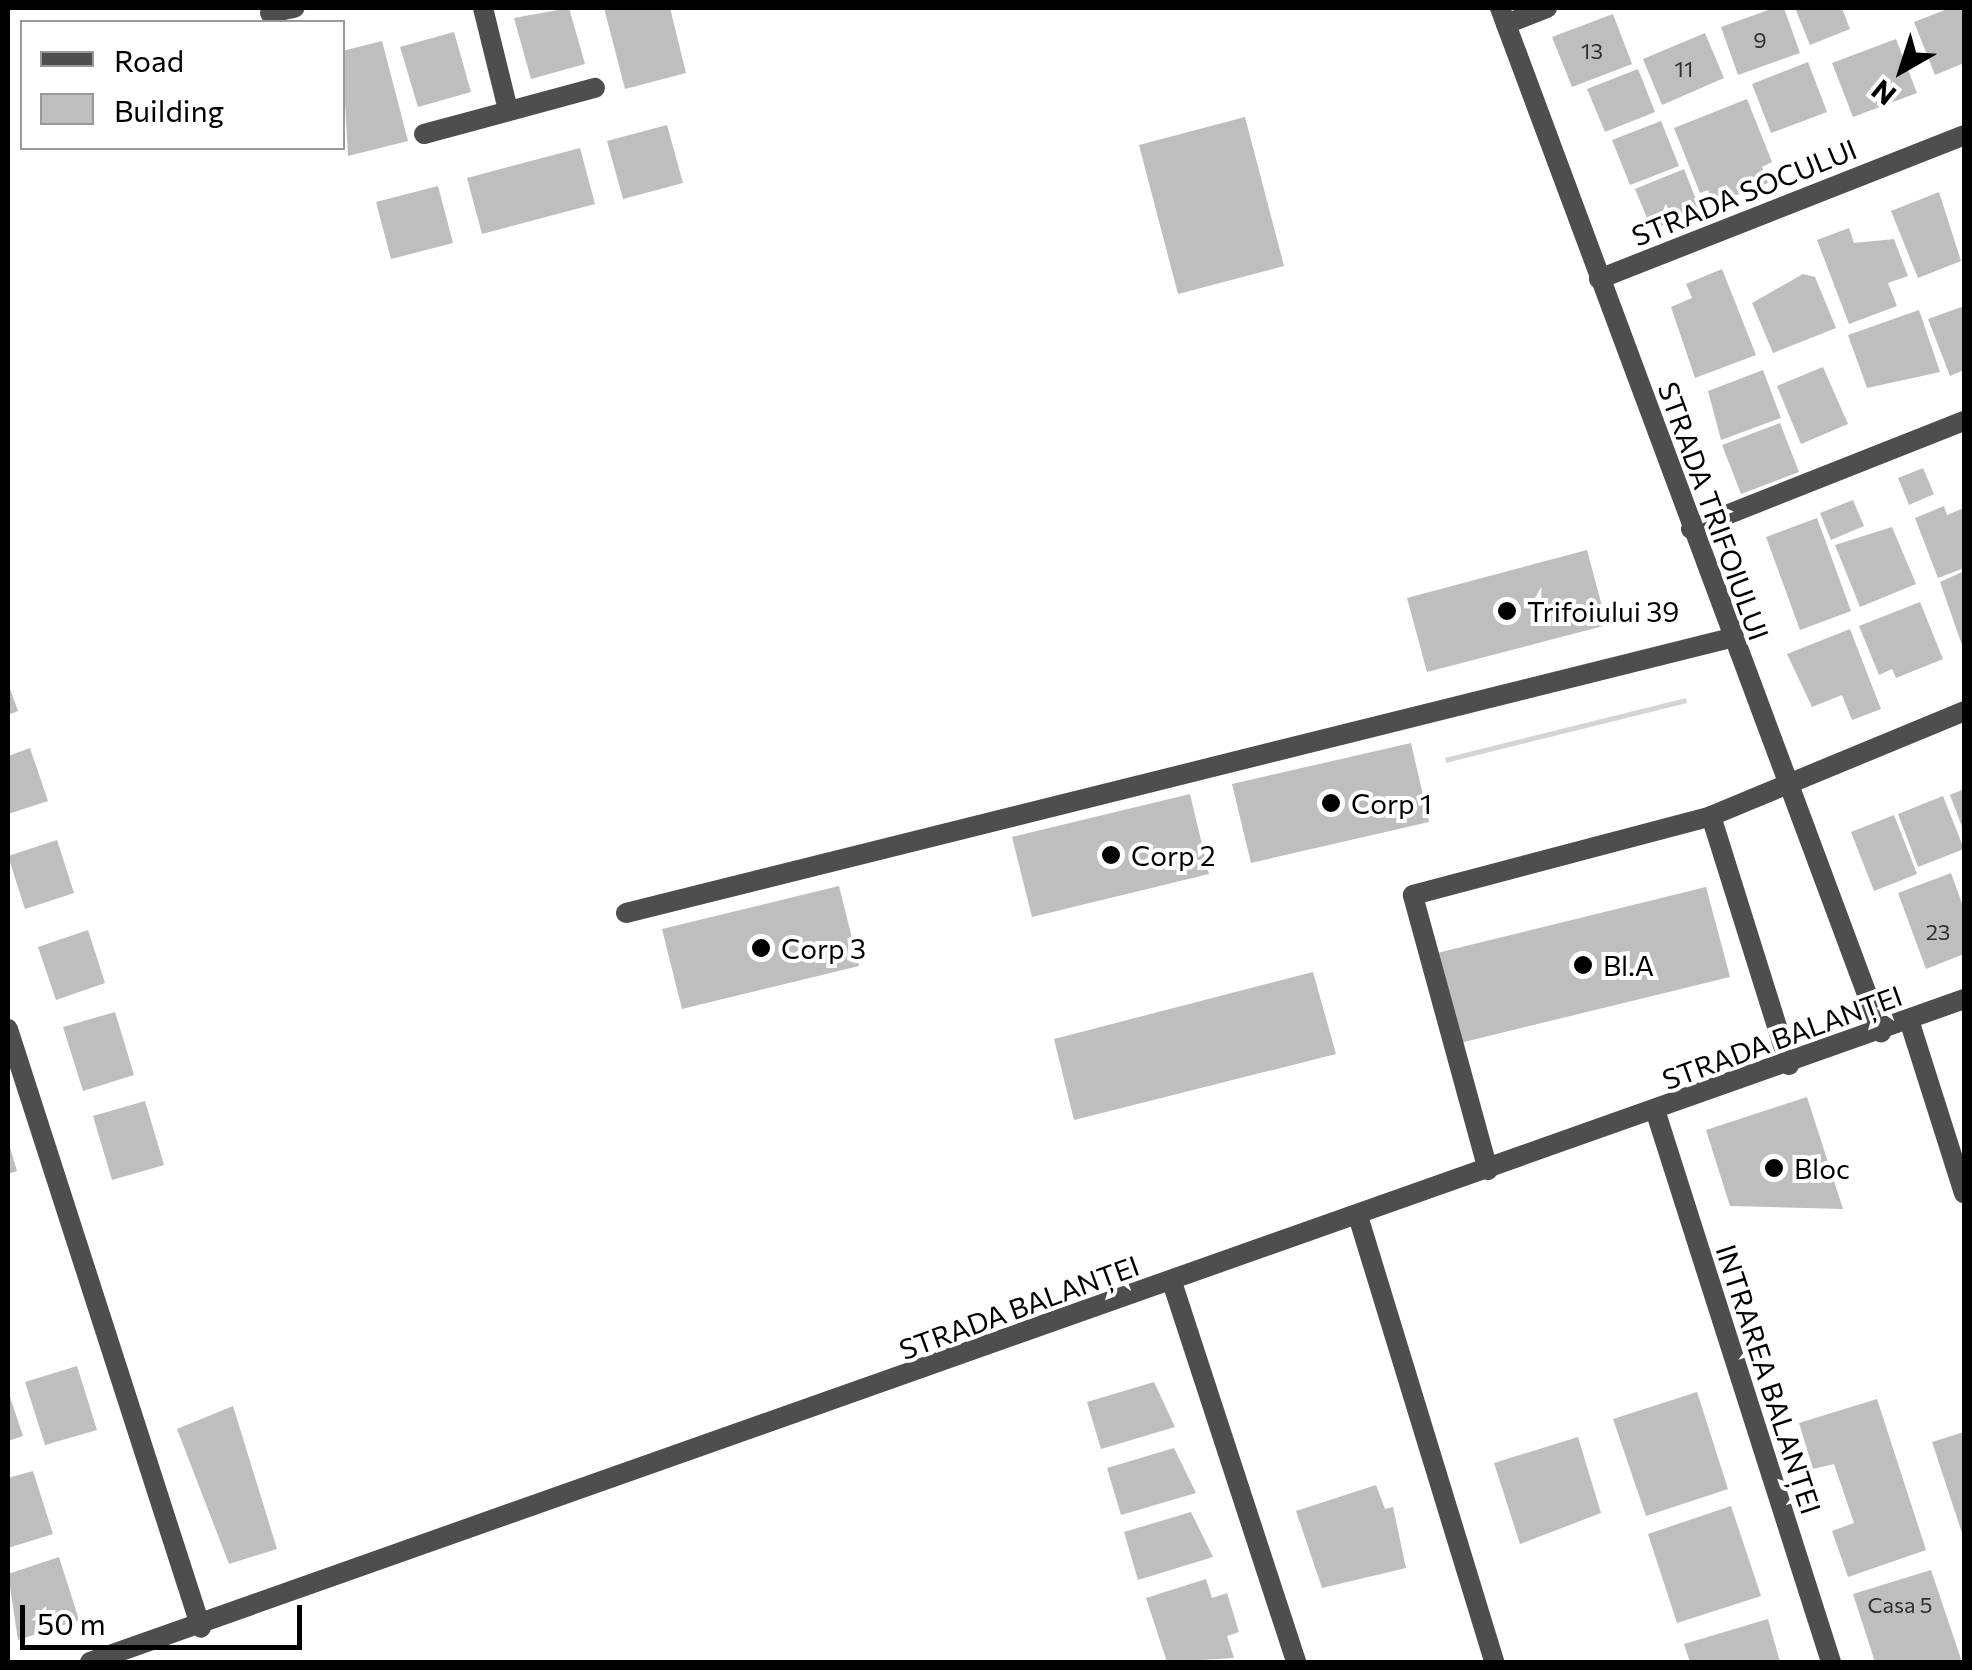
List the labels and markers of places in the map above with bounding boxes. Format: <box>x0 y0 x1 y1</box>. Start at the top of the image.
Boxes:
place label: Trifoiului 39 <box>1527 594 1679 628</box>
marker: Trifoiului 39 <box>1496 600 1518 622</box>
place label: Corp 1 <box>1351 786 1432 820</box>
marker: Corp 1 <box>1320 792 1342 814</box>
place label: Corp 2 <box>1131 838 1216 872</box>
marker: Corp 2 <box>1100 844 1122 866</box>
place label: Corp 3 <box>781 931 866 965</box>
marker: Corp 3 <box>750 937 772 959</box>
place label: Bl.A <box>1603 948 1654 982</box>
marker: Bl.A <box>1572 954 1594 976</box>
place label: Bloc <box>1794 1151 1850 1185</box>
marker: Bloc <box>1763 1157 1785 1179</box>

